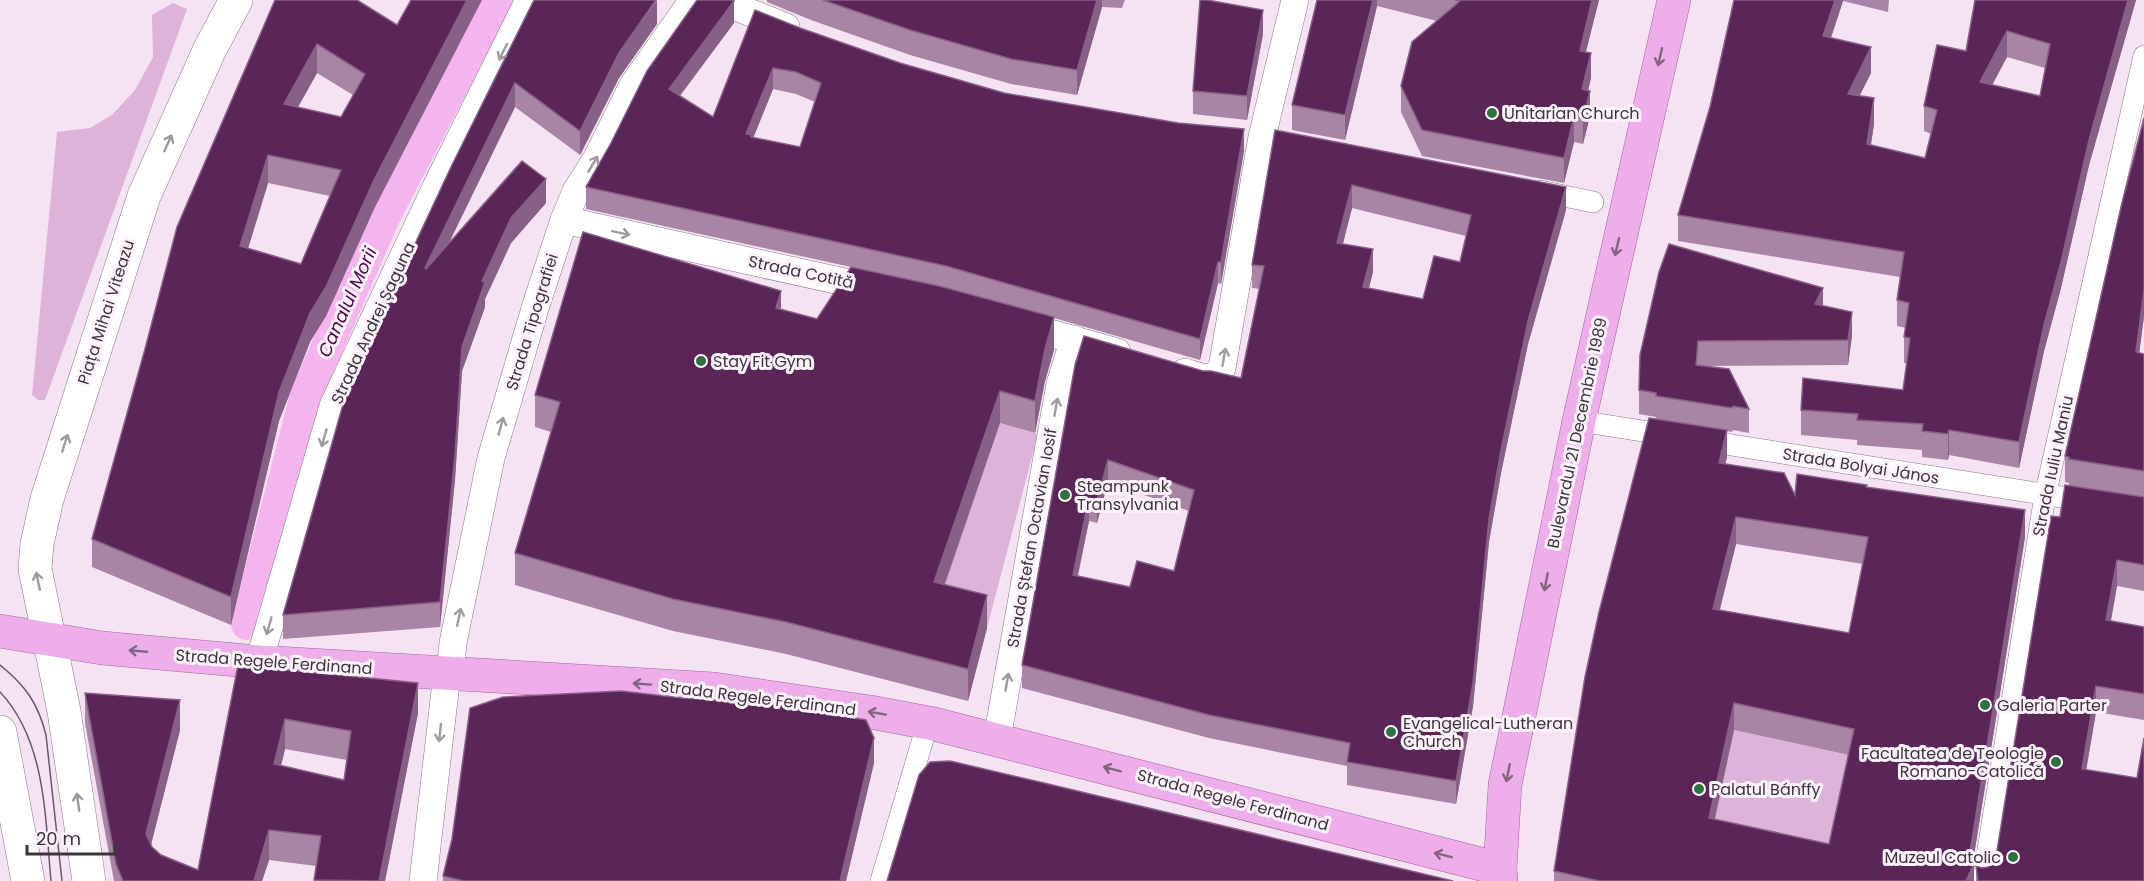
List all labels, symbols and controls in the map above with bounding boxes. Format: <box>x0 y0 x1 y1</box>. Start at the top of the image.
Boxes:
one-way arrow <box>497 43 508 61</box>
one-way arrow <box>1654 47 1666 66</box>
place label: Unitarian Church <box>1504 102 1640 125</box>
marker: Unitarian Church <box>1485 106 1499 120</box>
one-way arrow <box>163 134 174 152</box>
one-way arrow <box>587 156 599 173</box>
one-way arrow <box>611 227 630 239</box>
street label: Piața Mihai Viteazu <box>72 237 140 387</box>
one-way arrow <box>1611 237 1622 256</box>
street label: Strada Andrei Șaguna <box>325 238 421 408</box>
water label: Canalul Morii <box>312 242 383 361</box>
street label: Strada Cotită <box>746 250 856 294</box>
street label: Strada Tipografiei <box>500 251 564 393</box>
street label: Bulevardul 21 Decembrie 1989 <box>1541 316 1613 550</box>
one-way arrow <box>1219 347 1230 367</box>
place label: Stay Fit Gym <box>713 350 812 373</box>
marker: Stay Fit Gym <box>694 354 708 368</box>
street label: Strada Iuliu Maniu <box>2027 393 2079 539</box>
one-way arrow <box>1050 398 1061 417</box>
one-way arrow <box>495 417 507 436</box>
street label: Strada Ștefan Octavian Iosif <box>1001 426 1063 650</box>
one-way arrow <box>317 428 329 447</box>
one-way arrow <box>60 434 71 453</box>
street label: Strada Bolyai János <box>1781 442 1941 490</box>
place label: Steampunk Transylvania <box>1077 475 1179 516</box>
marker: Steampunk Transylvania <box>1058 488 1072 502</box>
one-way arrow <box>1540 571 1551 591</box>
one-way arrow <box>31 572 43 591</box>
one-way arrow <box>454 607 465 627</box>
one-way arrow <box>263 616 274 635</box>
street label: Strada Regele Ferdinand <box>175 644 373 680</box>
one-way arrow <box>128 645 148 656</box>
one-way arrow <box>1002 672 1013 692</box>
street label: Strada Regele Ferdinand <box>659 675 857 721</box>
one-way arrow <box>632 678 652 689</box>
place label: Galeria Parter <box>1997 694 2107 717</box>
marker: Galeria Parter <box>1978 698 1992 712</box>
one-way arrow <box>867 707 887 718</box>
place label: Evangelical-Lutheran Church <box>1403 712 1573 753</box>
one-way arrow <box>434 722 445 742</box>
marker: Evangelical-Lutheran Church <box>1384 725 1398 739</box>
place label: Facultatea de Teologie Romano-Catolică <box>1861 742 2044 783</box>
marker: Facultatea de Teologie Romano-Catolică <box>2049 755 2063 769</box>
one-way arrow <box>1502 762 1513 782</box>
one-way arrow <box>1103 763 1122 774</box>
street label: Strada Regele Ferdinand <box>1135 763 1331 837</box>
place label: Palatul Bánffy <box>1711 778 1821 801</box>
marker: Palatul Bánffy <box>1692 782 1706 796</box>
one-way arrow <box>73 793 84 813</box>
scale bar <box>27 818 116 856</box>
text: 20 m <box>36 826 81 851</box>
place label: Muzeul Catolic <box>1885 846 2001 869</box>
one-way arrow <box>1434 848 1453 860</box>
marker: Muzeul Catolic <box>2006 850 2020 864</box>

